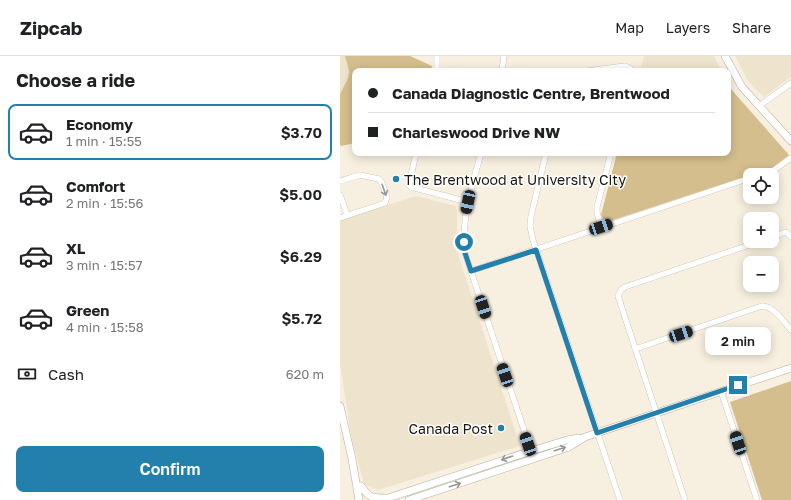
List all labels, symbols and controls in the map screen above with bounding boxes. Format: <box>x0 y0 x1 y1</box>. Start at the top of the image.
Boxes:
text: Zipcab <box>20 16 83 39</box>
text: Map <box>615 19 644 36</box>
text: Layers <box>666 19 710 36</box>
text: Share <box>732 19 771 36</box>
text: Choose a ride <box>16 69 135 91</box>
text: Canada Diagnostic Centre, Brentwood <box>392 84 670 102</box>
icon: car <box>18 114 54 150</box>
text: Economy <box>66 115 133 133</box>
text: $3.70 <box>281 123 322 141</box>
text: Charleswood Drive NW <box>392 123 560 141</box>
text: 1 min · 15:55 <box>66 133 142 149</box>
map controls <box>743 168 779 292</box>
button: locate <box>743 168 779 204</box>
place label: The Brentwood at University City <box>404 171 626 188</box>
marker: The Brentwood at University City <box>391 174 401 184</box>
icon: car <box>18 176 54 212</box>
text: Comfort <box>66 177 125 195</box>
one-way arrow <box>381 183 389 195</box>
text: $5.00 <box>279 185 322 203</box>
car <box>460 189 476 215</box>
text: 2 min · 15:56 <box>66 195 143 211</box>
button: + <box>743 212 779 248</box>
car <box>588 218 614 236</box>
route start <box>455 233 473 251</box>
icon: car <box>18 238 54 274</box>
text: XL <box>66 239 85 257</box>
text: $6.29 <box>280 247 322 265</box>
button: − <box>743 256 779 292</box>
text: 3 min · 15:57 <box>66 257 142 273</box>
car <box>474 294 492 320</box>
icon: car <box>18 300 54 336</box>
text: Green <box>66 301 109 319</box>
text: $5.72 <box>281 309 322 327</box>
text: 4 min · 15:58 <box>66 319 144 335</box>
car <box>668 325 694 343</box>
callout: 2 min <box>705 327 771 355</box>
text: 2 min <box>721 333 755 349</box>
car <box>495 362 515 388</box>
icon: cash <box>16 363 38 385</box>
text: Cash <box>48 365 84 383</box>
text: 620 m <box>286 366 324 382</box>
route end <box>729 376 747 394</box>
place label: Canada Post <box>409 420 493 437</box>
marker: Canada Post <box>496 423 506 433</box>
car <box>729 430 747 456</box>
car <box>518 431 538 457</box>
one-way arrow <box>554 445 566 453</box>
button: Confirm <box>16 446 324 492</box>
one-way arrow <box>502 455 514 463</box>
one-way arrow <box>448 481 461 488</box>

